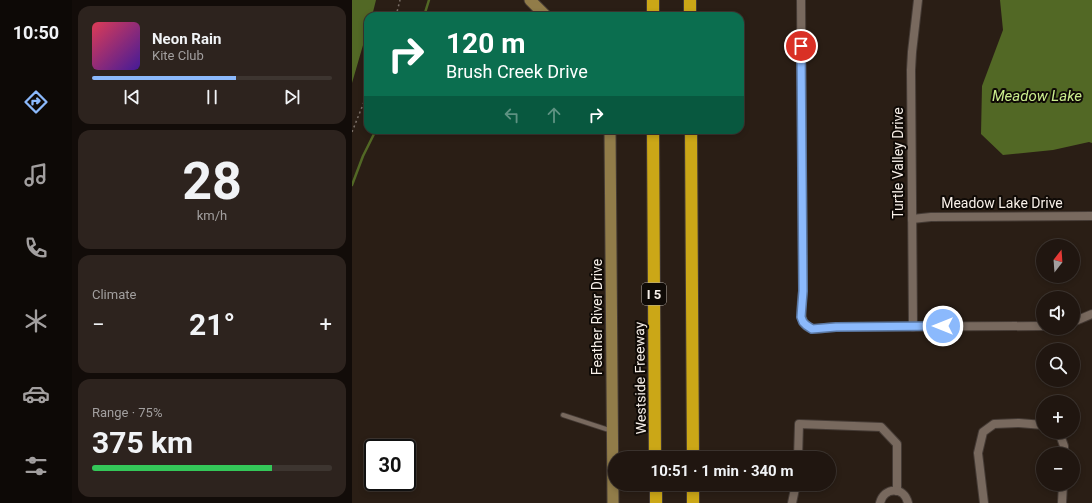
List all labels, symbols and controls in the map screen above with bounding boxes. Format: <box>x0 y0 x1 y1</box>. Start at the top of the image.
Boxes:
text: 10:50 <box>13 22 59 43</box>
text: 120 m <box>446 27 525 60</box>
icon: right <box>380 28 432 80</box>
pin <box>784 29 818 63</box>
text: Neon Rain <box>152 30 221 48</box>
icon: arrive <box>790 35 812 57</box>
text: Kite Club <box>152 48 204 63</box>
text: Brush Creek Drive <box>446 61 588 82</box>
icon: previous <box>121 86 143 108</box>
icon: pause <box>201 86 223 108</box>
icon: next <box>281 86 303 108</box>
water label: Meadow Lake <box>992 87 1082 105</box>
icon: directions <box>22 88 50 116</box>
icon: left <box>501 104 523 126</box>
icon: ahead <box>543 104 565 126</box>
icon: right <box>585 104 607 126</box>
street label: Turtle Valley Drive <box>890 107 906 219</box>
text: 28 <box>182 151 242 212</box>
icon: music <box>22 161 50 189</box>
street label: Meadow Lake Drive <box>941 195 1063 211</box>
text: km/h <box>197 208 227 223</box>
icon: phone <box>22 234 50 262</box>
north arrow <box>1036 239 1080 283</box>
map controls <box>1036 239 1080 491</box>
street label: Feather River Drive <box>589 259 605 375</box>
road number: I 5 <box>642 283 666 305</box>
text: Climate <box>92 287 136 302</box>
button: sound <box>1036 291 1080 335</box>
position arrow <box>922 305 964 347</box>
icon: climate <box>22 307 50 335</box>
text: 21° <box>189 307 235 342</box>
text: − <box>92 312 105 337</box>
text: + <box>320 312 332 337</box>
street label: Westside Freeway <box>631 321 649 434</box>
button: search <box>1036 343 1080 387</box>
icon: car <box>22 380 50 408</box>
button: + <box>1036 395 1080 439</box>
text: Range · 75% <box>92 405 162 420</box>
text: 375 km <box>92 425 193 460</box>
speed limit sign: 30 <box>364 439 416 491</box>
button: − <box>1036 447 1080 491</box>
icon: filters <box>22 452 50 480</box>
text: 10:51 · 1 min · 340 m <box>651 462 793 480</box>

